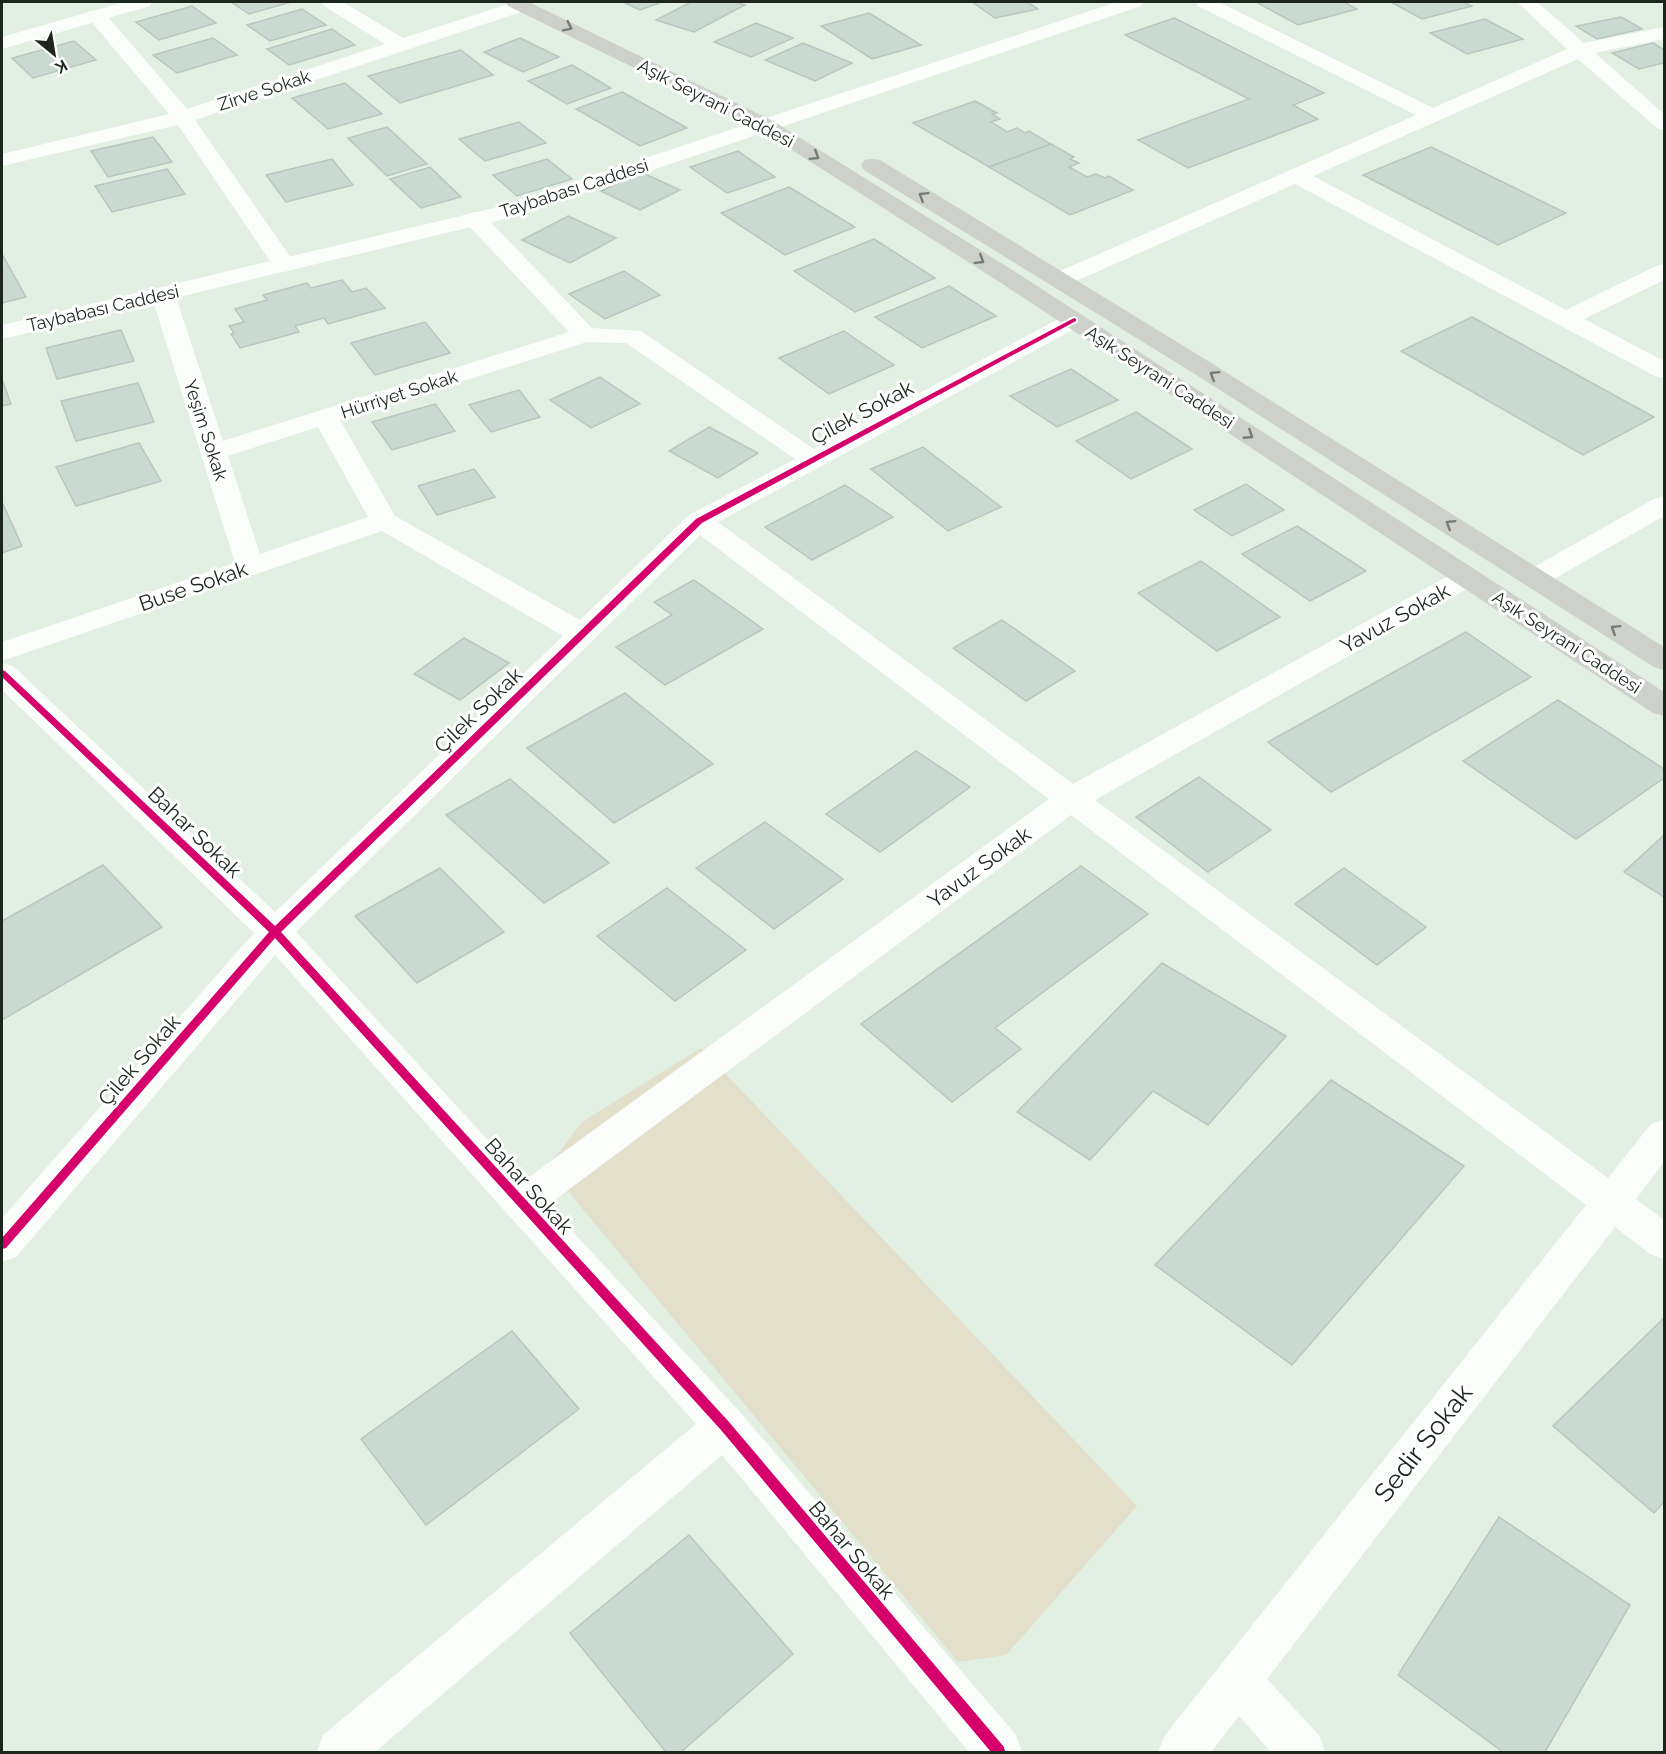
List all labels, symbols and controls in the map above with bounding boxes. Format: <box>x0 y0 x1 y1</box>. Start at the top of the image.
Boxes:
one-way arrow <box>561 20 572 32</box>
north arrow <box>24 24 84 84</box>
street label: Aşık Seyrani Caddesi <box>634 54 798 152</box>
text: K <box>52 56 71 78</box>
street label: Zirve Sokak <box>215 65 314 115</box>
one-way arrow <box>809 148 819 160</box>
street label: Taybabası Caddesi <box>497 154 651 222</box>
one-way arrow <box>919 192 929 204</box>
one-way arrow <box>974 252 984 264</box>
street label: Taybabası Caddesi <box>25 280 181 336</box>
street label: Aşık Seyrani Caddesi <box>1082 321 1238 433</box>
street label: Hürriyet Sokak <box>338 365 460 423</box>
one-way arrow <box>1210 371 1220 383</box>
street label: Çilek Sokak <box>807 375 917 449</box>
street label: Yeşim Sokak <box>180 377 232 484</box>
one-way arrow <box>1242 428 1253 439</box>
one-way arrow <box>1446 520 1456 532</box>
street label: Buse Sokak <box>135 556 251 616</box>
street label: Yavuz Sokak <box>1336 578 1454 658</box>
street label: Aşık Seyrani Caddesi <box>1489 586 1645 698</box>
one-way arrow <box>1611 624 1621 636</box>
street label: Çilek Sokak <box>429 662 527 758</box>
street label: Bahar Sokak <box>143 781 247 883</box>
street label: Yavuz Sokak <box>923 821 1035 913</box>
street label: Çilek Sokak <box>93 1009 185 1111</box>
street label: Bahar Sokak <box>479 1133 579 1239</box>
street label: Sedir Sokak <box>1368 1378 1478 1508</box>
street label: Bahar Sokak <box>804 1496 900 1604</box>

